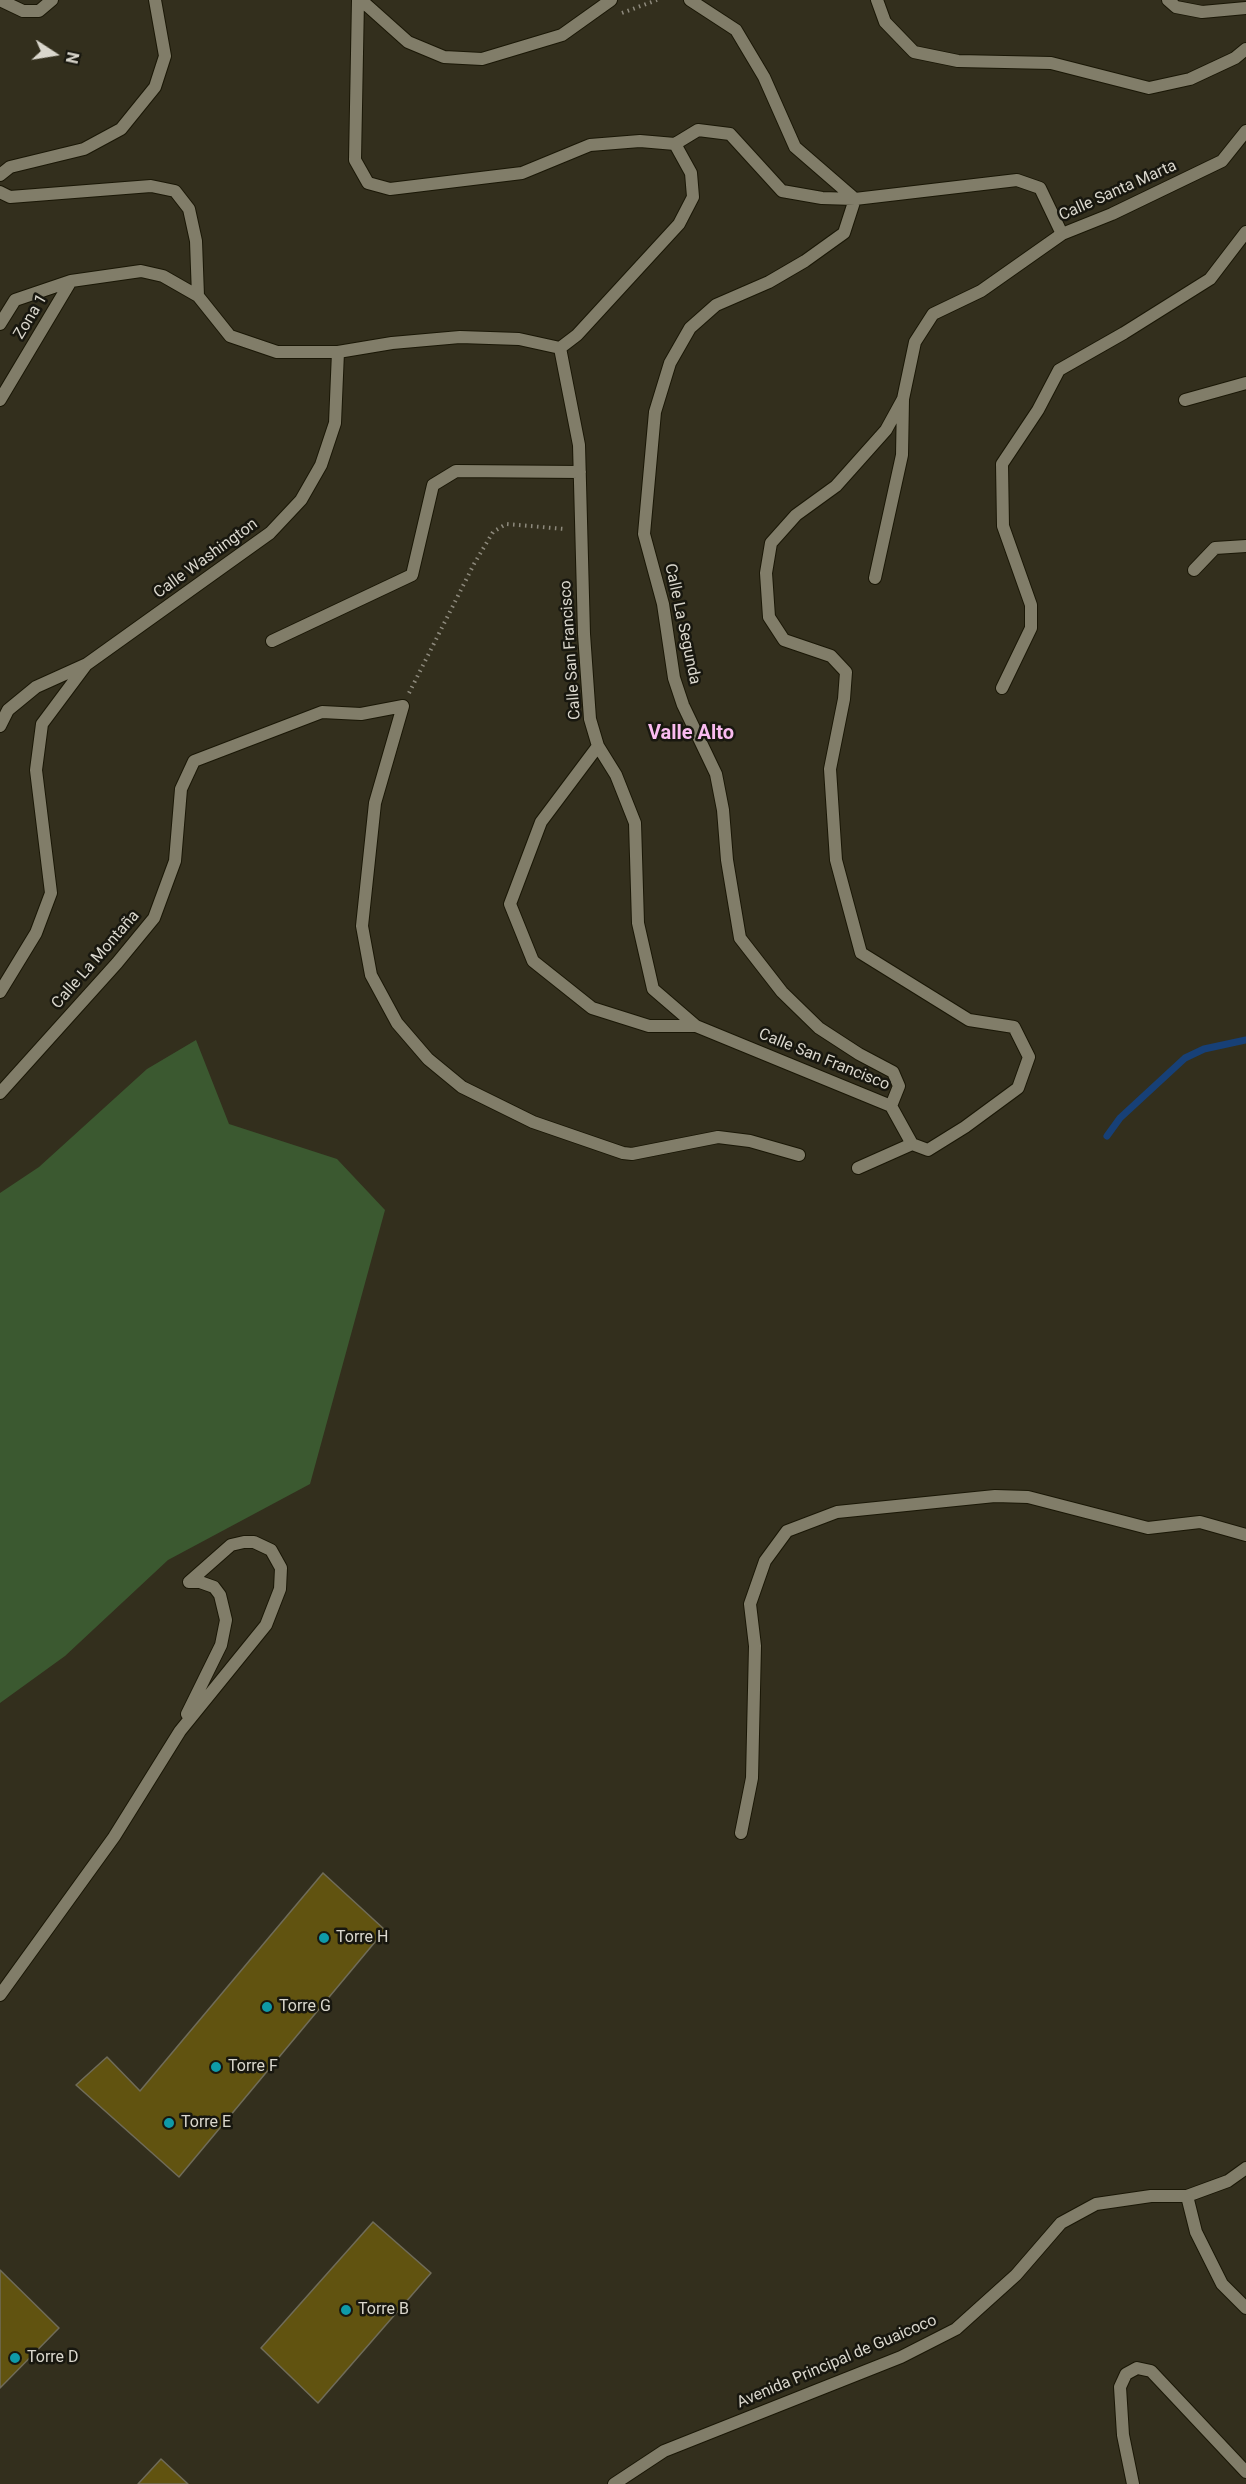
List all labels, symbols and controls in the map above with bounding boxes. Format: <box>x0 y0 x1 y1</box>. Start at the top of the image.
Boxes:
north arrow <box>24 24 84 84</box>
text: N <box>62 50 83 65</box>
street label: Calle Santa Marta <box>1056 156 1180 226</box>
street label: Zona 1 <box>10 291 52 343</box>
street label: Calle Washington <box>150 515 262 603</box>
street label: Calle La Segunda <box>660 562 704 686</box>
street label: Calle San Francisco <box>557 580 585 720</box>
district label: Valle Alto <box>648 722 734 746</box>
street label: Calle La Montaña <box>48 907 144 1013</box>
street label: Calle San Francisco <box>756 1025 892 1095</box>
place label: Torre H <box>336 1928 388 1948</box>
marker: Torre H <box>317 1931 331 1945</box>
place label: Torre G <box>279 1997 331 2017</box>
marker: Torre G <box>260 2000 274 2014</box>
place label: Torre F <box>228 2057 278 2077</box>
marker: Torre F <box>209 2060 223 2074</box>
place label: Torre E <box>181 2113 231 2133</box>
marker: Torre E <box>162 2116 176 2130</box>
place label: Torre B <box>358 2300 409 2320</box>
marker: Torre B <box>339 2303 353 2317</box>
street label: Avenida Principal de Guaicoco <box>734 2311 940 2413</box>
place label: Torre D <box>27 2348 79 2368</box>
marker: Torre D <box>8 2351 22 2365</box>

